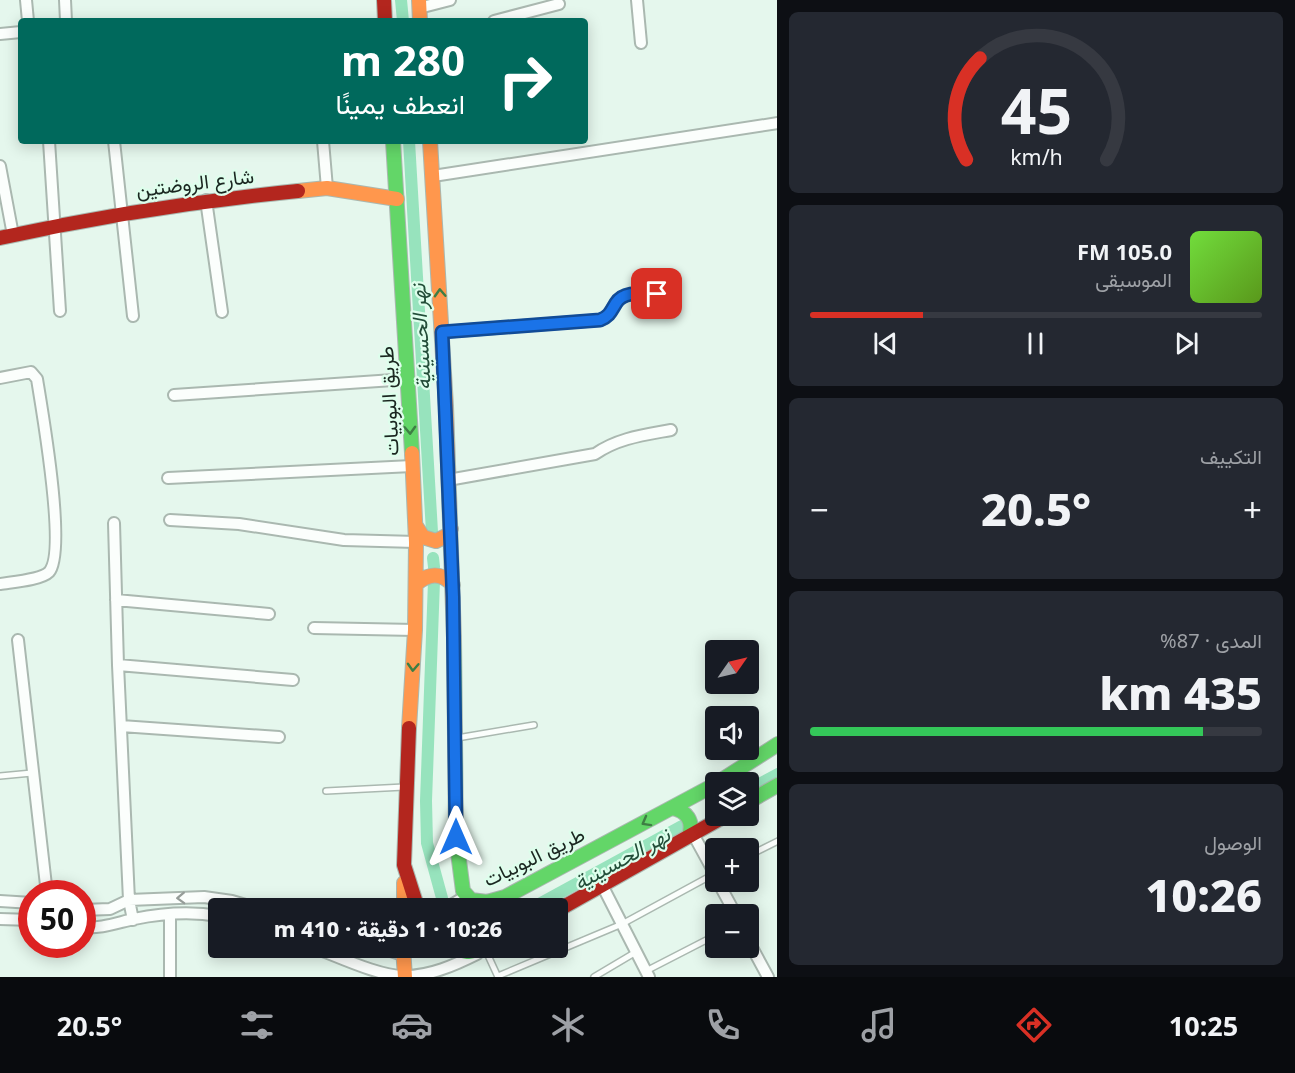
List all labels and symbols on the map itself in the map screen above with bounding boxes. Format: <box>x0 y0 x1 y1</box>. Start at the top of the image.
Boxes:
street label: شارع الروضتين <box>135 162 255 204</box>
pin <box>631 268 682 319</box>
water label: نهر الحسينية <box>403 282 437 391</box>
one-way arrow <box>434 289 447 298</box>
street label: طريق البوبيات <box>372 346 405 457</box>
one-way arrow <box>404 425 417 434</box>
north arrow <box>705 640 759 694</box>
one-way arrow <box>407 662 420 671</box>
position arrow <box>424 805 488 869</box>
one-way arrow <box>642 815 652 826</box>
street label: طريق البوبيات <box>479 820 589 893</box>
water label: نهر الحسينية <box>568 820 676 896</box>
speed limit sign: 50 <box>18 880 96 958</box>
one-way arrow <box>176 892 185 904</box>

